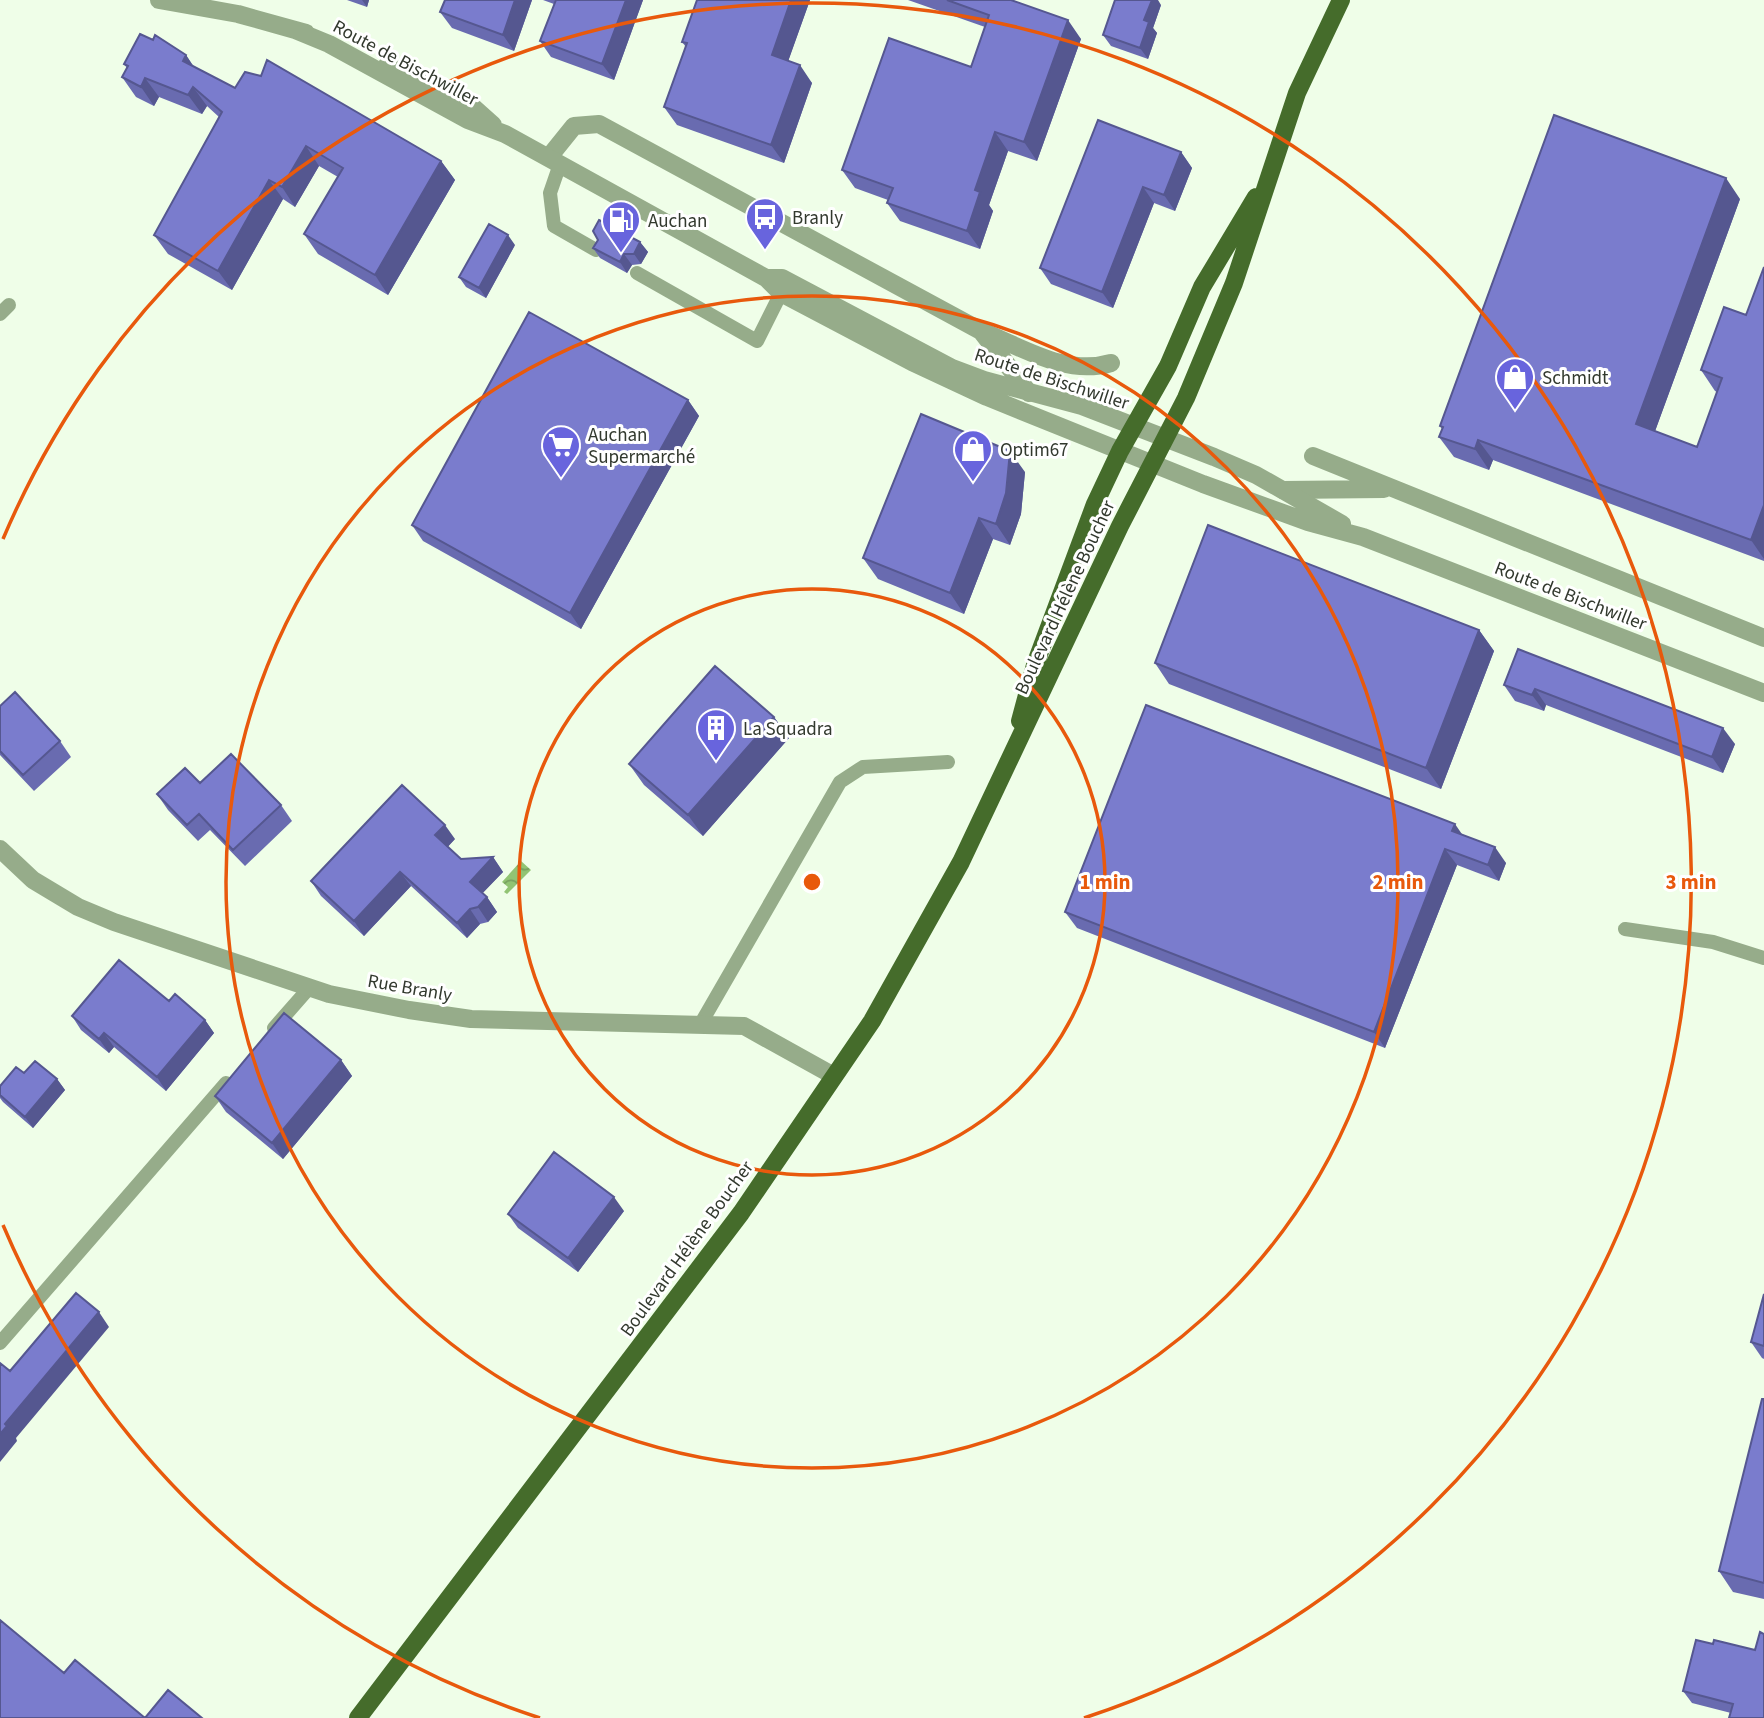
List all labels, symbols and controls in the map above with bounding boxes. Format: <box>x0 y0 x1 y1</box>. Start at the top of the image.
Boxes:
street label: Route de Bischwiller <box>328 14 483 113</box>
bus stop icon: Branly <box>744 196 786 251</box>
fuel station icon: Auchan <box>600 199 642 254</box>
place label: Branly <box>792 205 843 232</box>
place label: Auchan <box>648 208 708 235</box>
street label: Route de Bischwiller <box>971 342 1133 417</box>
shop icon: Schmidt <box>1494 356 1536 411</box>
place label: Schmidt <box>1542 365 1609 392</box>
place label: Auchan Supermarché <box>588 422 695 471</box>
supermarket icon: Auchan Supermarché <box>540 424 582 479</box>
shop icon: Optim67 <box>952 428 994 483</box>
place label: Optim67 <box>1000 437 1069 464</box>
street label: Boulevard Hélène Boucher <box>1008 496 1122 699</box>
street label: Route de Bischwiller <box>1490 555 1651 638</box>
building icon: La Squadra <box>695 707 737 762</box>
place label: La Squadra <box>743 716 832 743</box>
text: 1 min <box>1079 867 1131 897</box>
text: 2 min <box>1372 867 1424 897</box>
text: 3 min <box>1665 867 1717 897</box>
centre of rings <box>800 870 824 894</box>
street label: Rue Branly <box>365 968 454 1009</box>
street label: Boulevard Hélène Boucher <box>614 1155 761 1342</box>

